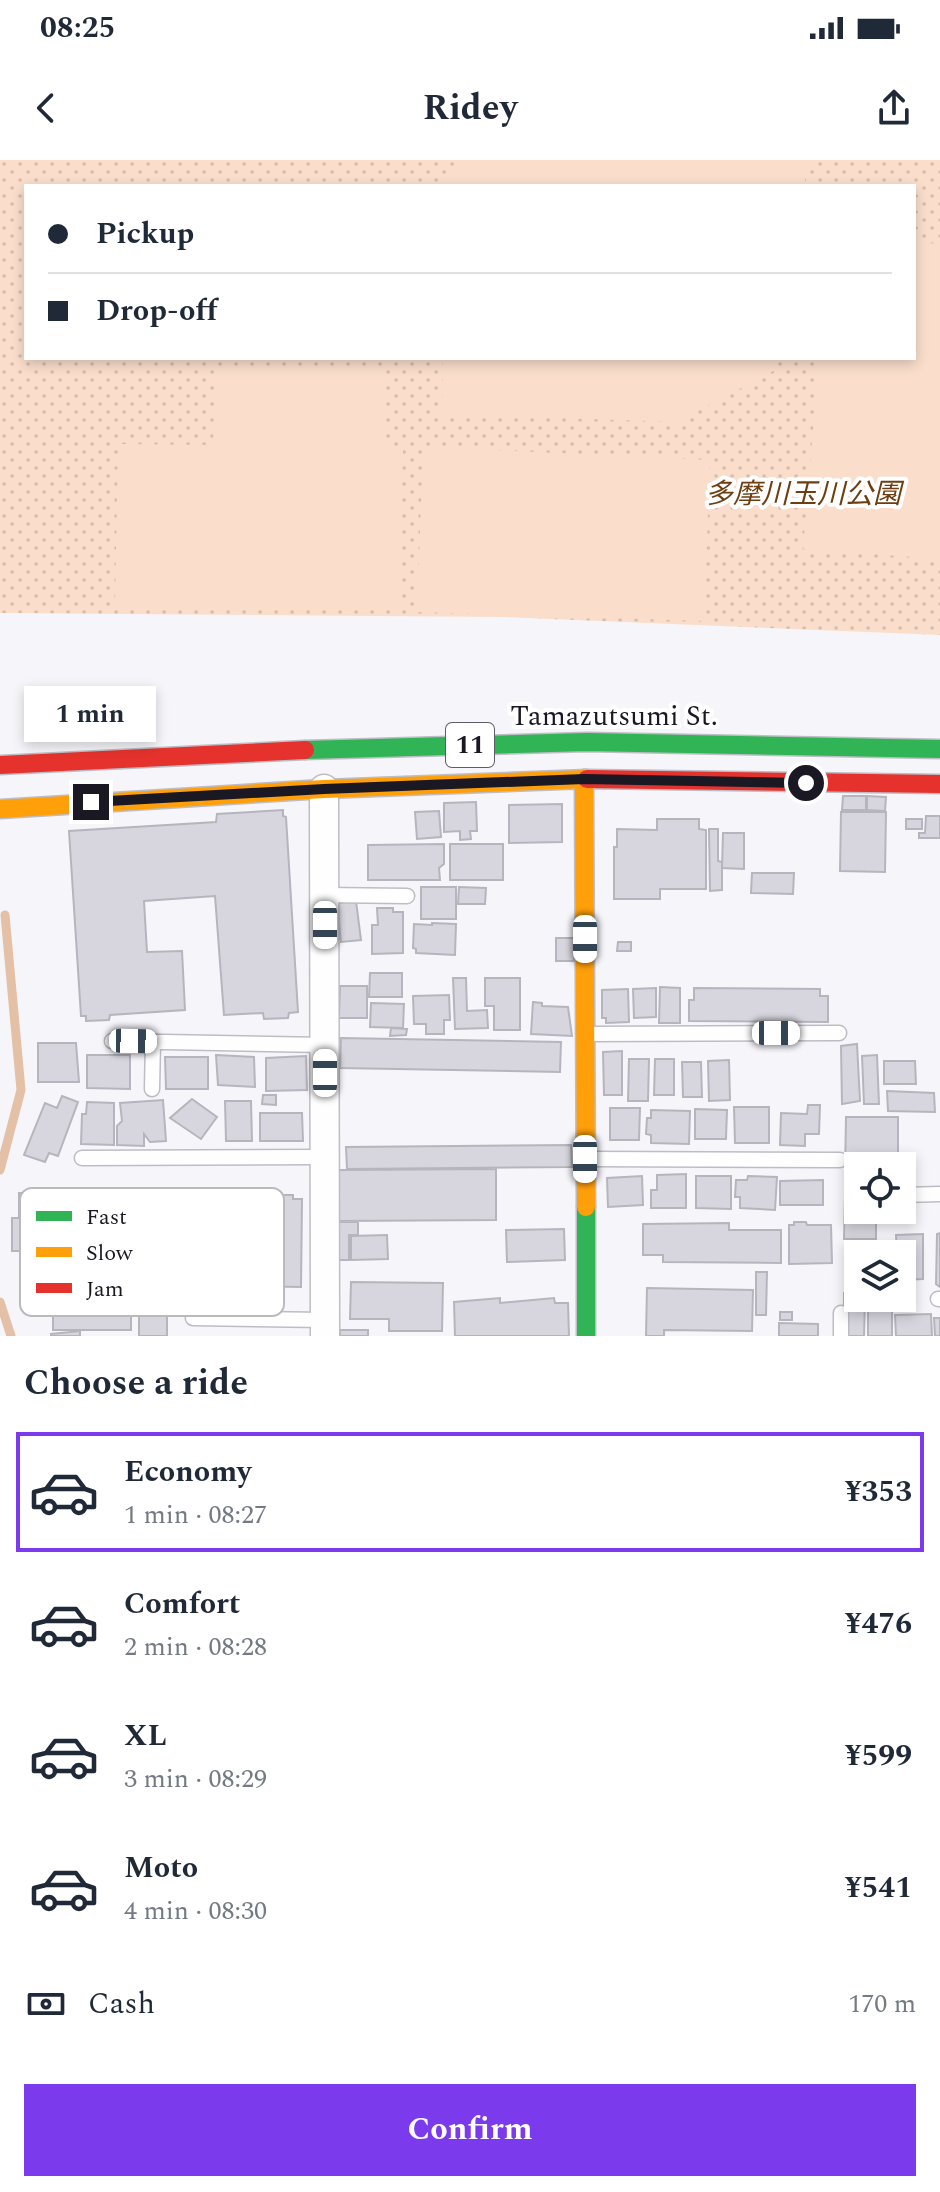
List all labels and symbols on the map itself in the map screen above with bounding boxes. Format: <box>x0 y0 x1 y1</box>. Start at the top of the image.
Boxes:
park label: 多摩川玉川公園 <box>705 473 905 516</box>
callout: 1 min <box>25 686 157 742</box>
street label: Tamazutsumi St. <box>510 695 718 738</box>
road number: 11 <box>446 723 494 767</box>
route start <box>788 765 824 801</box>
route end <box>73 784 109 820</box>
car <box>313 901 337 949</box>
car <box>573 915 597 963</box>
car <box>752 1021 800 1045</box>
car <box>109 1029 157 1053</box>
car <box>313 1049 337 1097</box>
car <box>573 1135 597 1183</box>
legend <box>20 1188 284 1316</box>
text: Fast <box>86 1201 127 1234</box>
text: Slow <box>86 1237 134 1270</box>
text: Jam <box>86 1273 124 1306</box>

